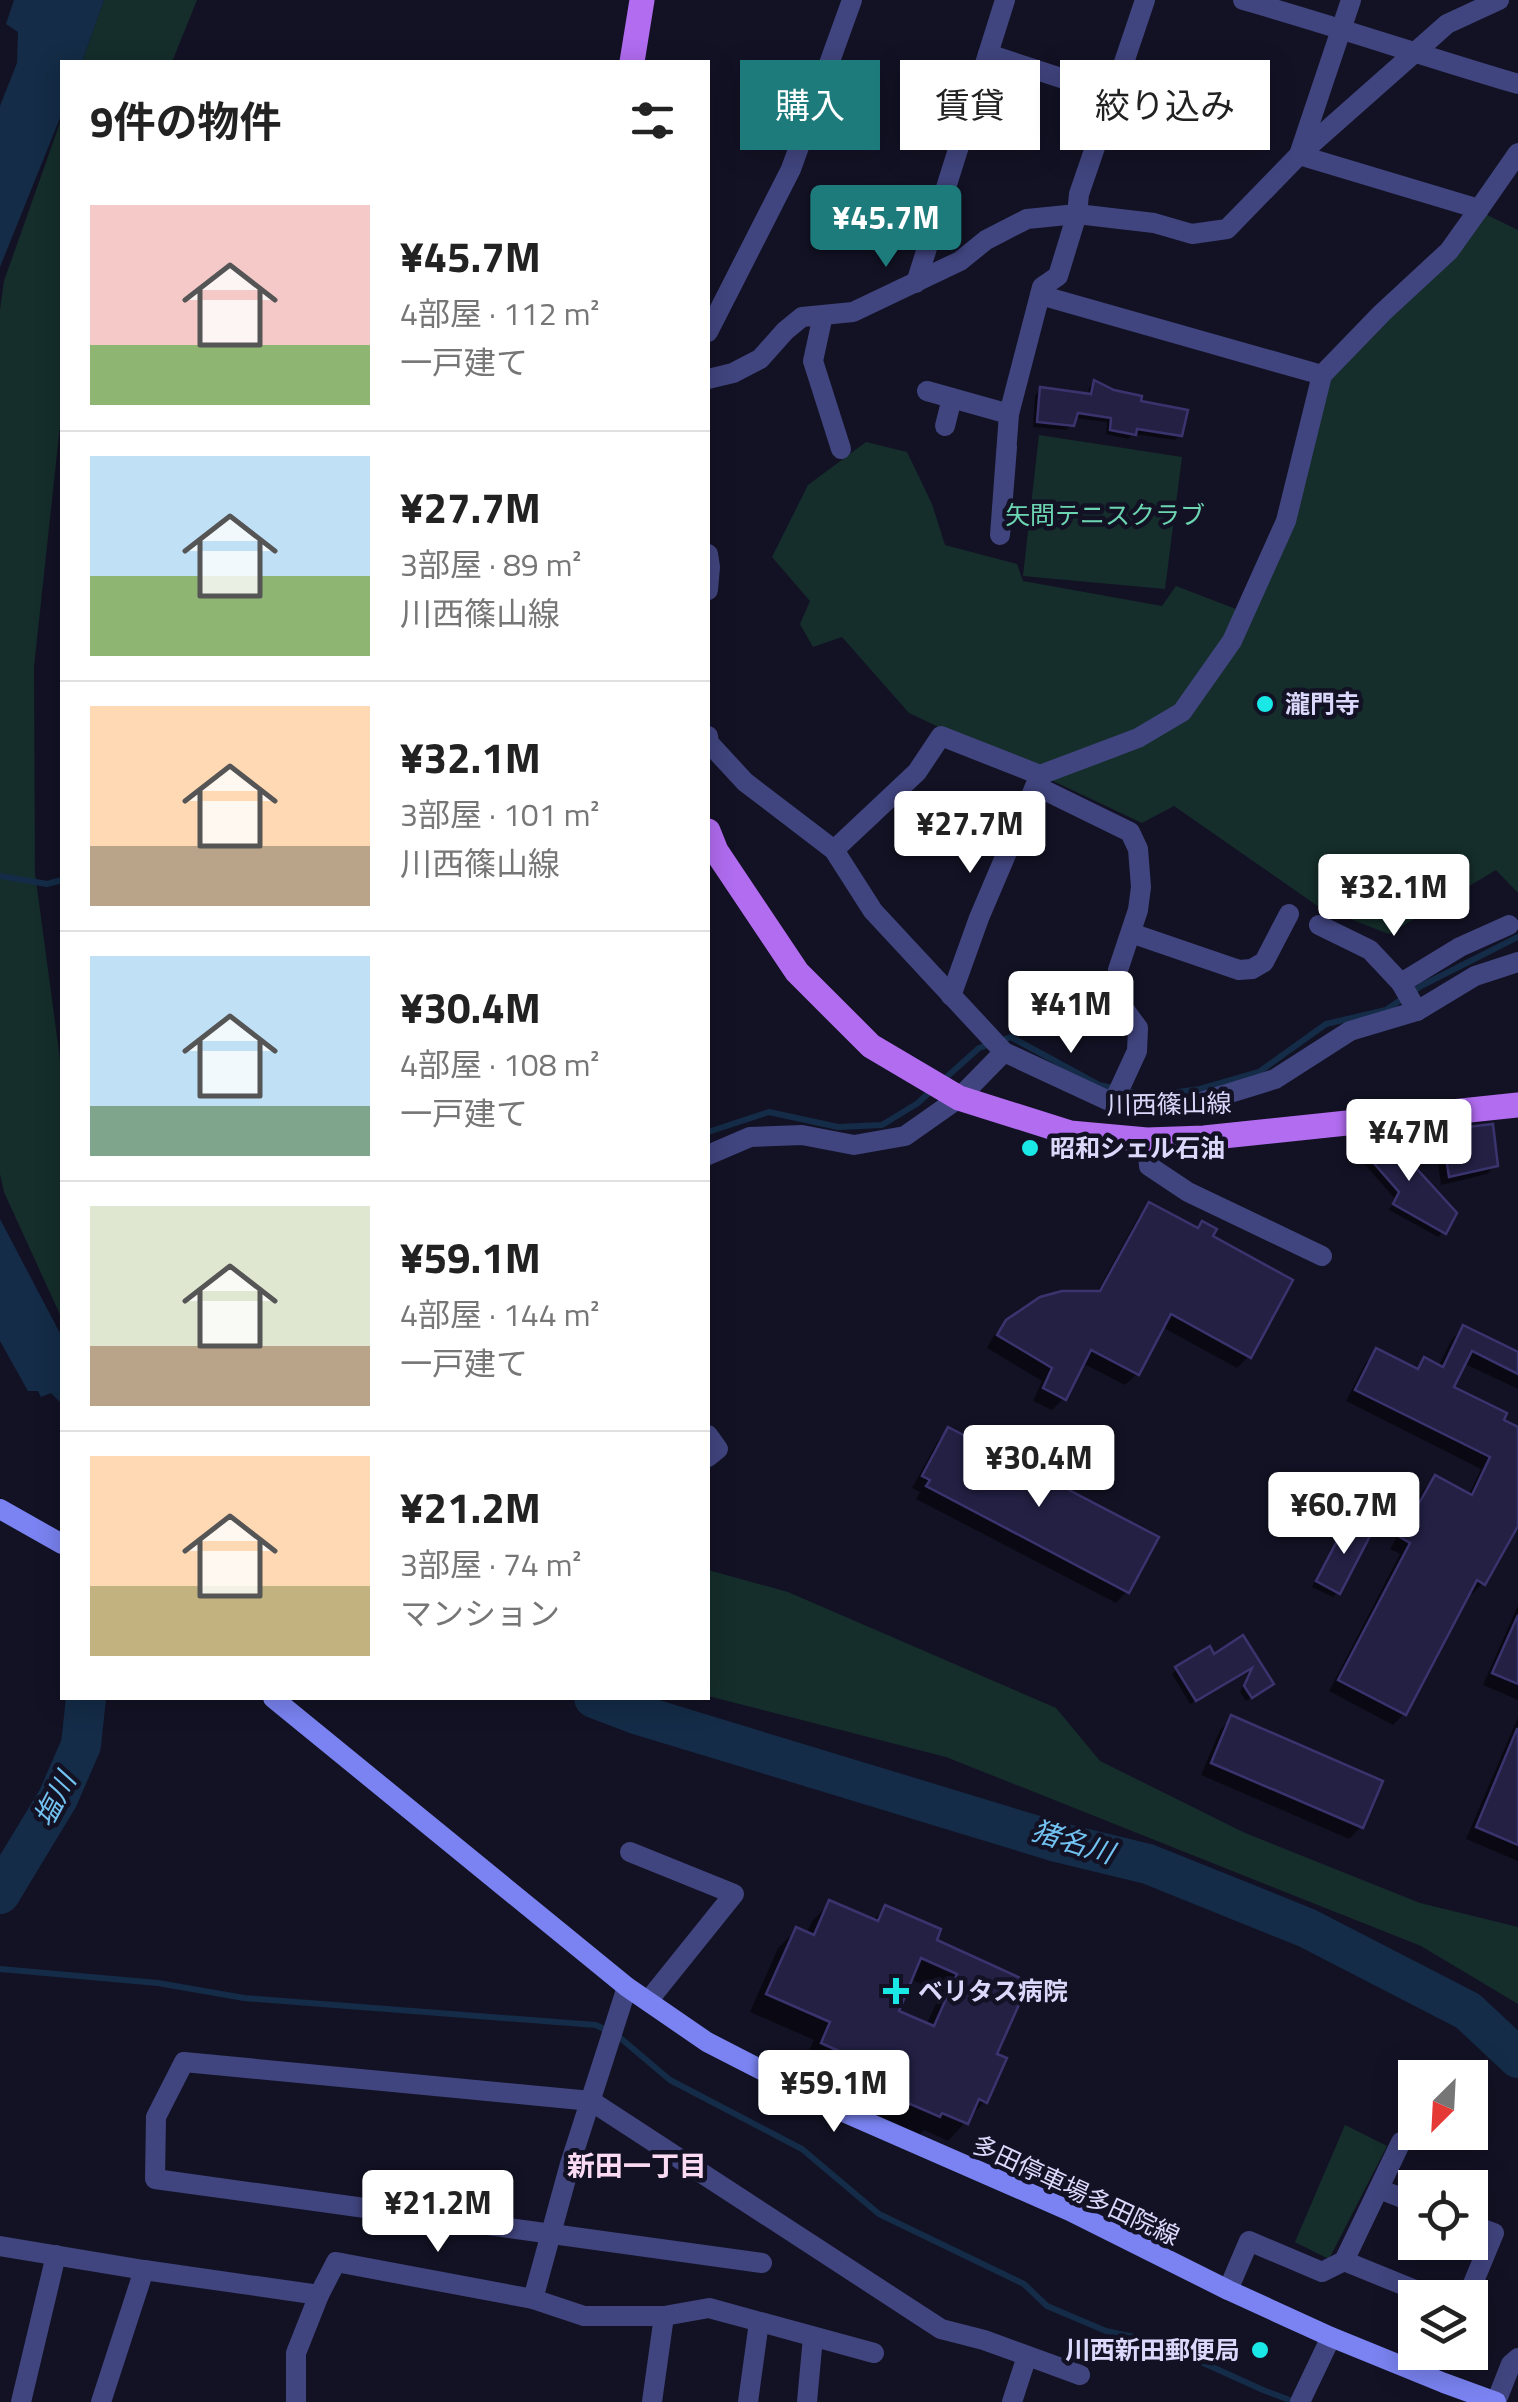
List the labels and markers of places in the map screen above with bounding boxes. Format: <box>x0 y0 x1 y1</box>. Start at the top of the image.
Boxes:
pin: ¥45.7M <box>805 185 967 270</box>
place label: 瀧門寺 <box>1285 685 1360 723</box>
marker: 瀧門寺 <box>1254 693 1276 715</box>
pin: ¥27.7M <box>889 791 1051 876</box>
pin: ¥32.1M <box>1313 854 1475 939</box>
pin: ¥41M <box>1012 971 1130 1056</box>
pin: ¥47M <box>1350 1099 1468 1184</box>
place label: 昭和シェル石油 <box>1050 1129 1225 1167</box>
marker: 昭和シェル石油 <box>1019 1137 1041 1159</box>
pin: ¥30.4M <box>958 1425 1120 1510</box>
pin: ¥60.7M <box>1263 1472 1425 1557</box>
place label: ベリタス病院 <box>918 1972 1068 2010</box>
marker: ベリタス病院 <box>883 1978 909 2004</box>
pin: ¥59.1M <box>753 2050 915 2135</box>
pin: ¥21.2M <box>357 2170 519 2255</box>
place label: 川西新田郵便局 <box>1065 2331 1240 2369</box>
marker: 川西新田郵便局 <box>1249 2339 1271 2361</box>

